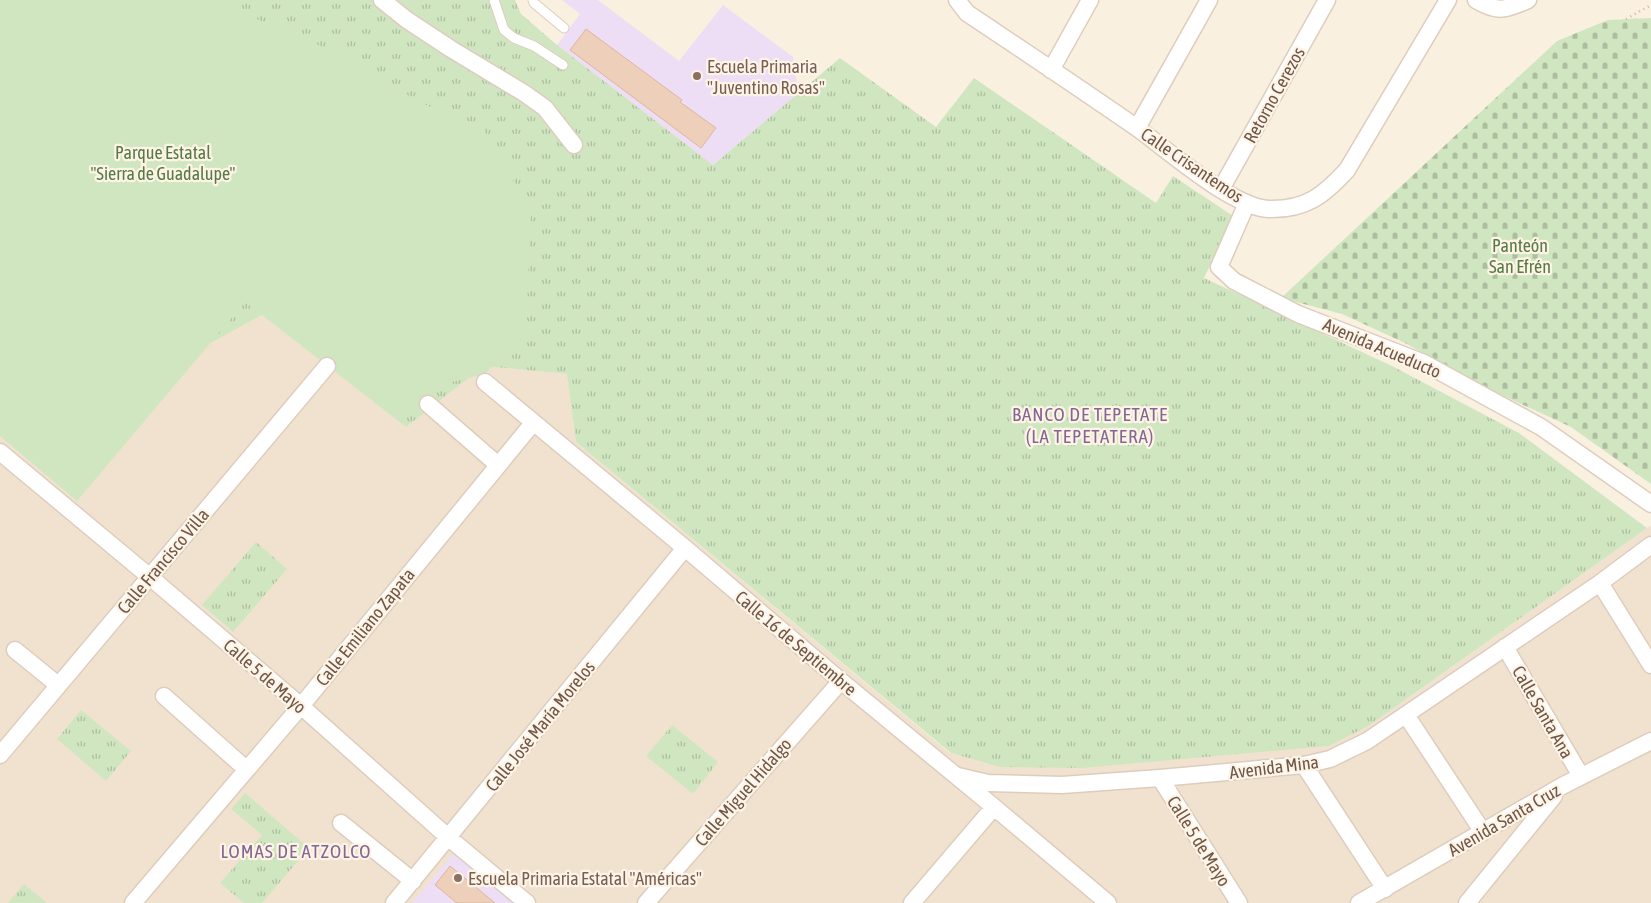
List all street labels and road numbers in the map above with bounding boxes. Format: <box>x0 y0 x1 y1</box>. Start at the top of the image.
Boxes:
street label: Retorno Cerezos <box>1239 43 1309 147</box>
street label: Calle Crisantemos <box>1137 123 1247 207</box>
street label: Avenida Acueducto <box>1320 314 1444 382</box>
street label: Calle Francisco Villa <box>113 504 213 618</box>
street label: Calle Emiliano Zapata <box>311 564 419 690</box>
street label: Calle 16 de Septiembre <box>731 586 861 700</box>
street label: Calle 5 de Mayo <box>219 634 311 718</box>
street label: Calle José María Morelos <box>481 657 599 795</box>
street label: Calle Santa Ana <box>1508 662 1578 762</box>
street label: Calle Miguel Hidalgo <box>690 734 796 850</box>
street label: Avenida Mina <box>1228 751 1320 783</box>
street label: Avenida Santa Cruz <box>1444 779 1564 861</box>
street label: Calle 5 de Mayo <box>1163 792 1235 890</box>

